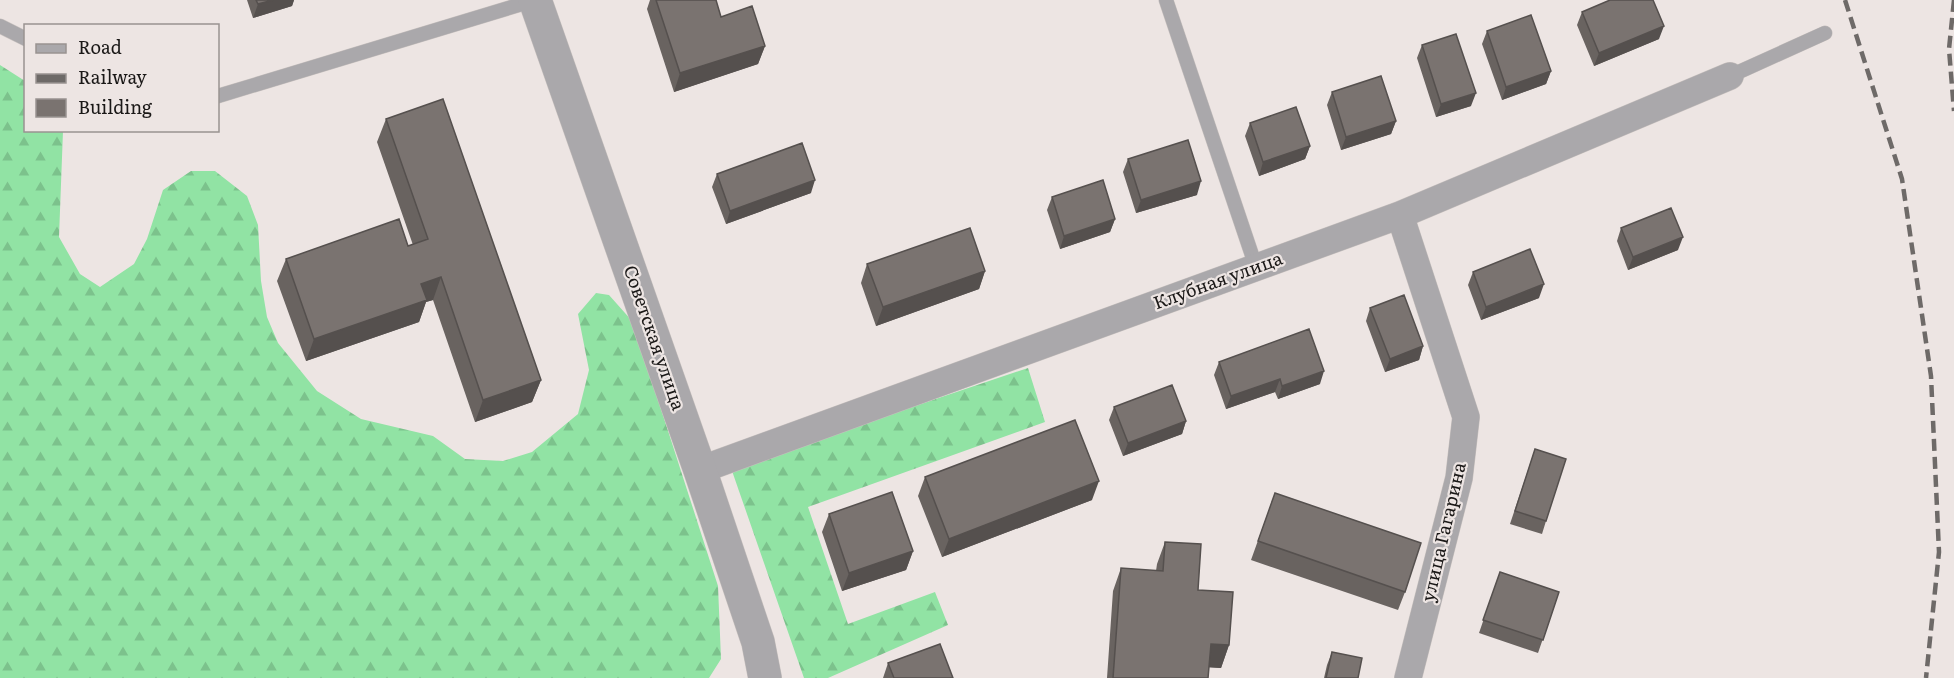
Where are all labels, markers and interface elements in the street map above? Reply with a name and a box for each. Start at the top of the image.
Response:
legend [24,24,219,132]
text: Road [78,33,122,60]
text: Railway [78,63,147,90]
text: Building [78,93,153,120]
street label: Клубная улица [1149,244,1286,315]
street label: Советская улица [618,261,693,414]
street label: улица Гагарина [1413,459,1472,604]

